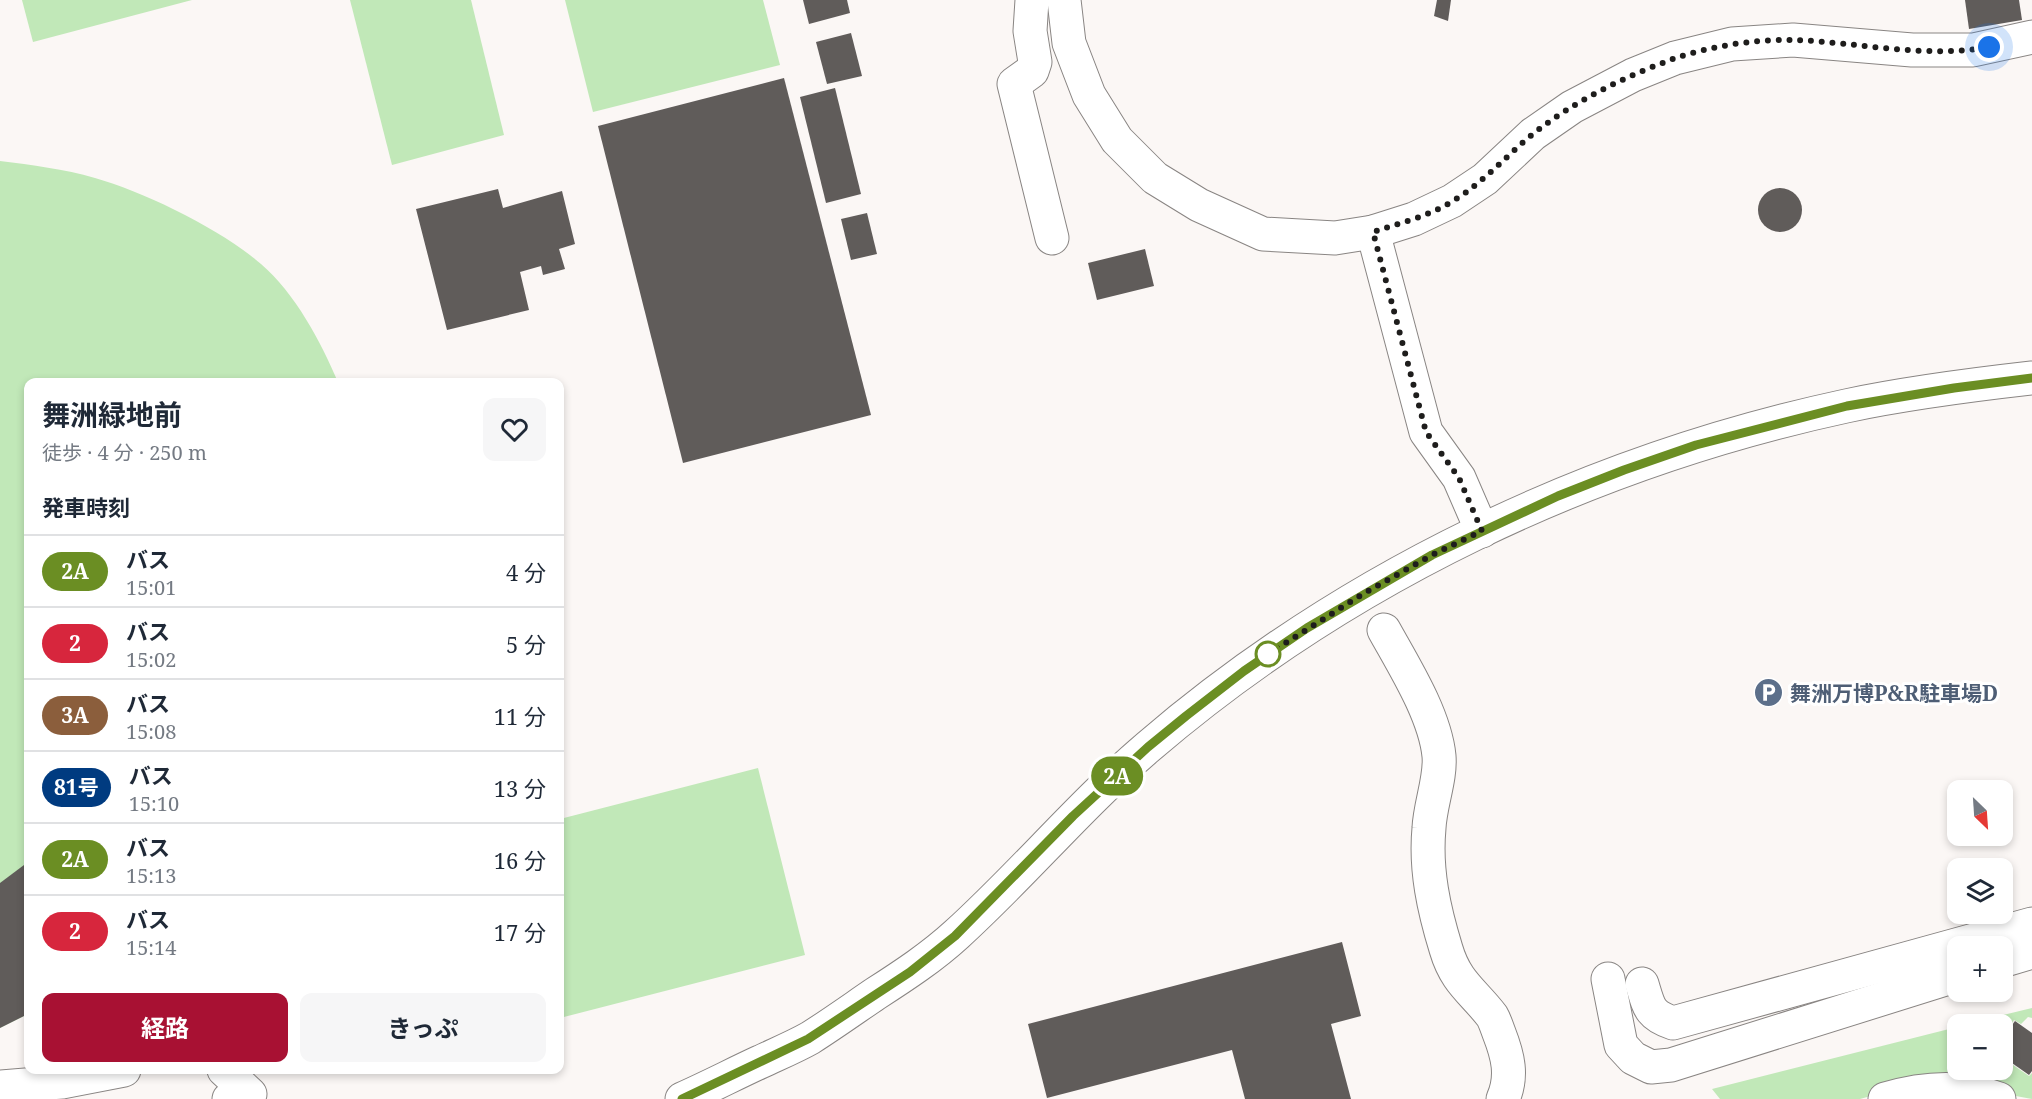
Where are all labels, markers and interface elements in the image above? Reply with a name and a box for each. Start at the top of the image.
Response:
your location [1974,32,2004,62]
text: 舞洲緑地前 [42,395,182,433]
button: heart [483,398,546,461]
text: 徒歩 · 4 分 · 250 m [42,439,207,466]
text: 発車時刻 [42,492,130,522]
text: バス [126,544,170,574]
text: 2A [61,557,89,585]
text: 4 分 [506,557,546,587]
text: 15:01 [126,574,176,601]
text: バス [126,616,170,646]
text: 2 [69,629,81,657]
text: 5 分 [506,629,546,659]
unlabelled marker [1255,641,1281,667]
text: 15:02 [126,646,176,673]
parking icon: 舞洲万博P&R駐車場D [1753,677,1785,709]
place label: 舞洲万博P&R駐車場D [1790,679,1998,707]
text: バス [126,688,170,718]
text: 3A [61,701,89,729]
text: 11 分 [494,701,546,731]
text: 15:08 [126,718,176,745]
line badge: 2A [1090,756,1144,796]
text: バス [129,760,173,790]
text: 2A [1103,762,1131,790]
text: 81号 [54,773,99,801]
text: 13 分 [494,773,546,803]
north arrow [1947,780,2013,846]
map controls [1947,780,2013,1080]
text: 15:10 [129,790,179,817]
text: バス [126,832,170,862]
text: 2A [61,845,89,873]
text: 16 分 [494,845,546,875]
button: layers [1947,858,2013,924]
text: 15:13 [126,862,176,889]
text: バス [126,904,170,934]
text: 2 [69,917,81,945]
text: 17 分 [494,917,546,947]
text: 15:14 [126,934,176,961]
button: + [1947,936,2013,1002]
button: 経路 [42,993,288,1062]
button: きっぷ [300,993,546,1062]
button: − [1947,1014,2013,1080]

